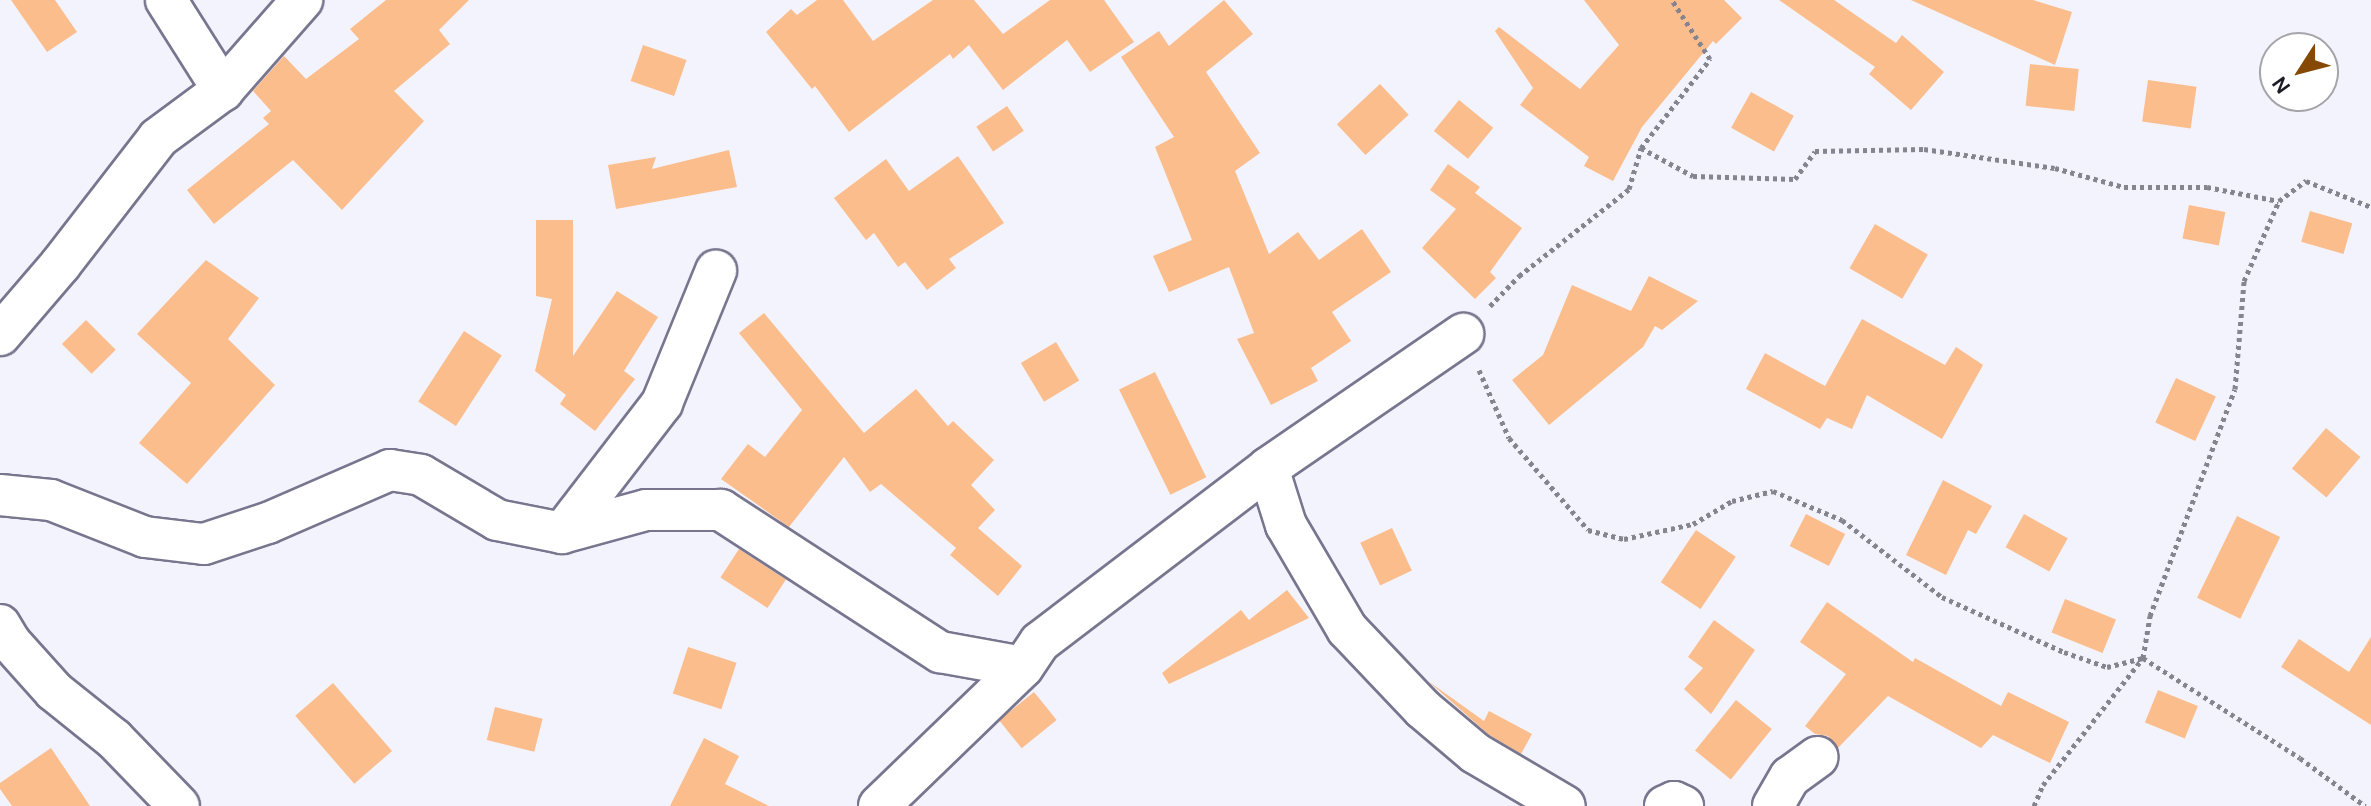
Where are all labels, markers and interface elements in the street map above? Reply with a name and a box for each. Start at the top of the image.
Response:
north arrow [2259,32,2339,112]
text: N [2266,71,2296,99]

